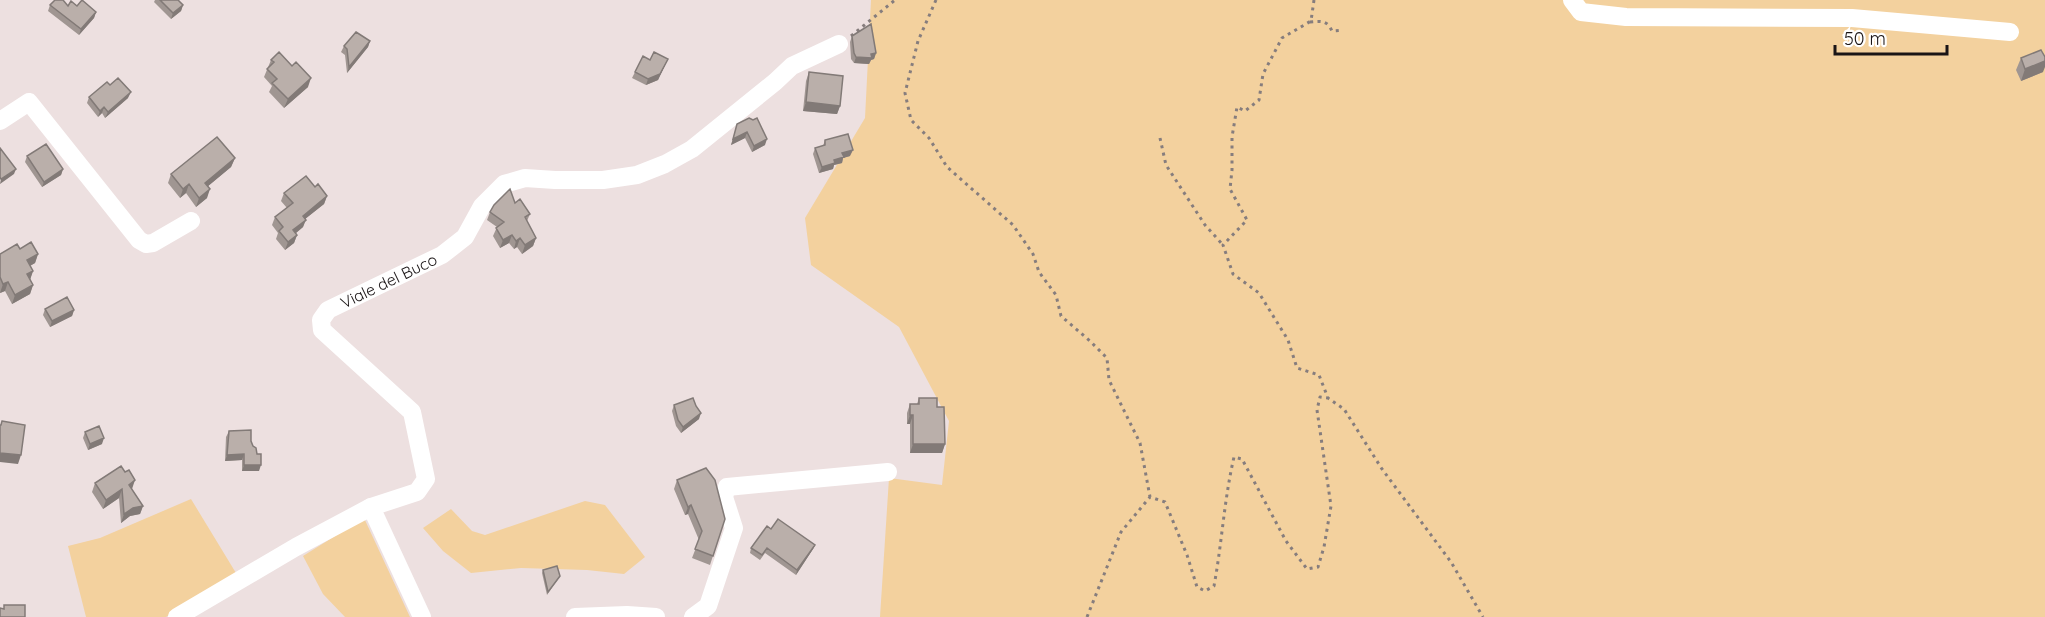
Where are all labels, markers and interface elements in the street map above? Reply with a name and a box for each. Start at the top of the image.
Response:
scale bar [1835,18,1948,56]
text: 50 m [1844,27,1886,50]
street label: Viale del Buco [337,249,440,313]

